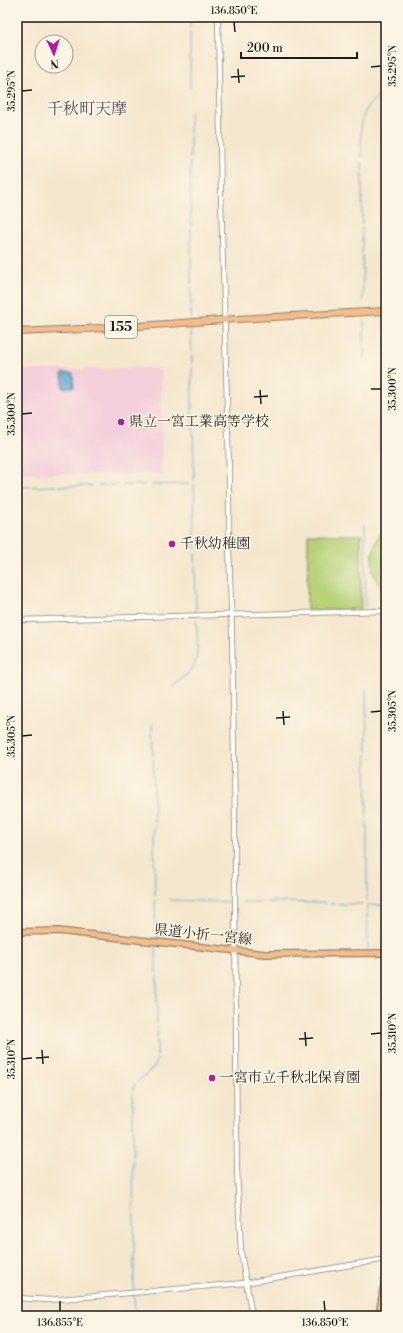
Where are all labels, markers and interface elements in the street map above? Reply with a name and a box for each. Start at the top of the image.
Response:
text: 136.850°E [211,5,258,17]
north arrow [34,34,74,74]
scale bar [241,34,357,60]
text: 200 m [247,41,283,56]
text: 35.295°N [387,45,399,87]
text: N [50,56,59,70]
text: 35.295°N [6,70,18,112]
district label: 千秋町天摩 [47,99,127,119]
road number: 155 [105,316,137,338]
text: 35.300°N [387,367,399,411]
text: 35.300°N [6,392,18,436]
place label: 県立一宮工業高等学校 [129,413,269,431]
marker: 県立一宮工業高等学校 [116,417,126,427]
place label: 千秋幼稚園 [180,535,250,553]
marker: 千秋幼稚園 [167,539,177,549]
text: 35.305°N [387,689,399,732]
text: 35.305°N [6,714,18,757]
street label: 県道小折一宮線 [153,921,253,949]
text: 35.310°N [387,1012,399,1053]
text: 35.310°N [6,1038,18,1079]
place label: 一宮市立千秋北保育園 [220,1069,360,1087]
marker: 一宮市立千秋北保育園 [207,1073,217,1083]
text: 136.855°E [37,1317,83,1329]
text: 136.850°E [302,1317,349,1329]

